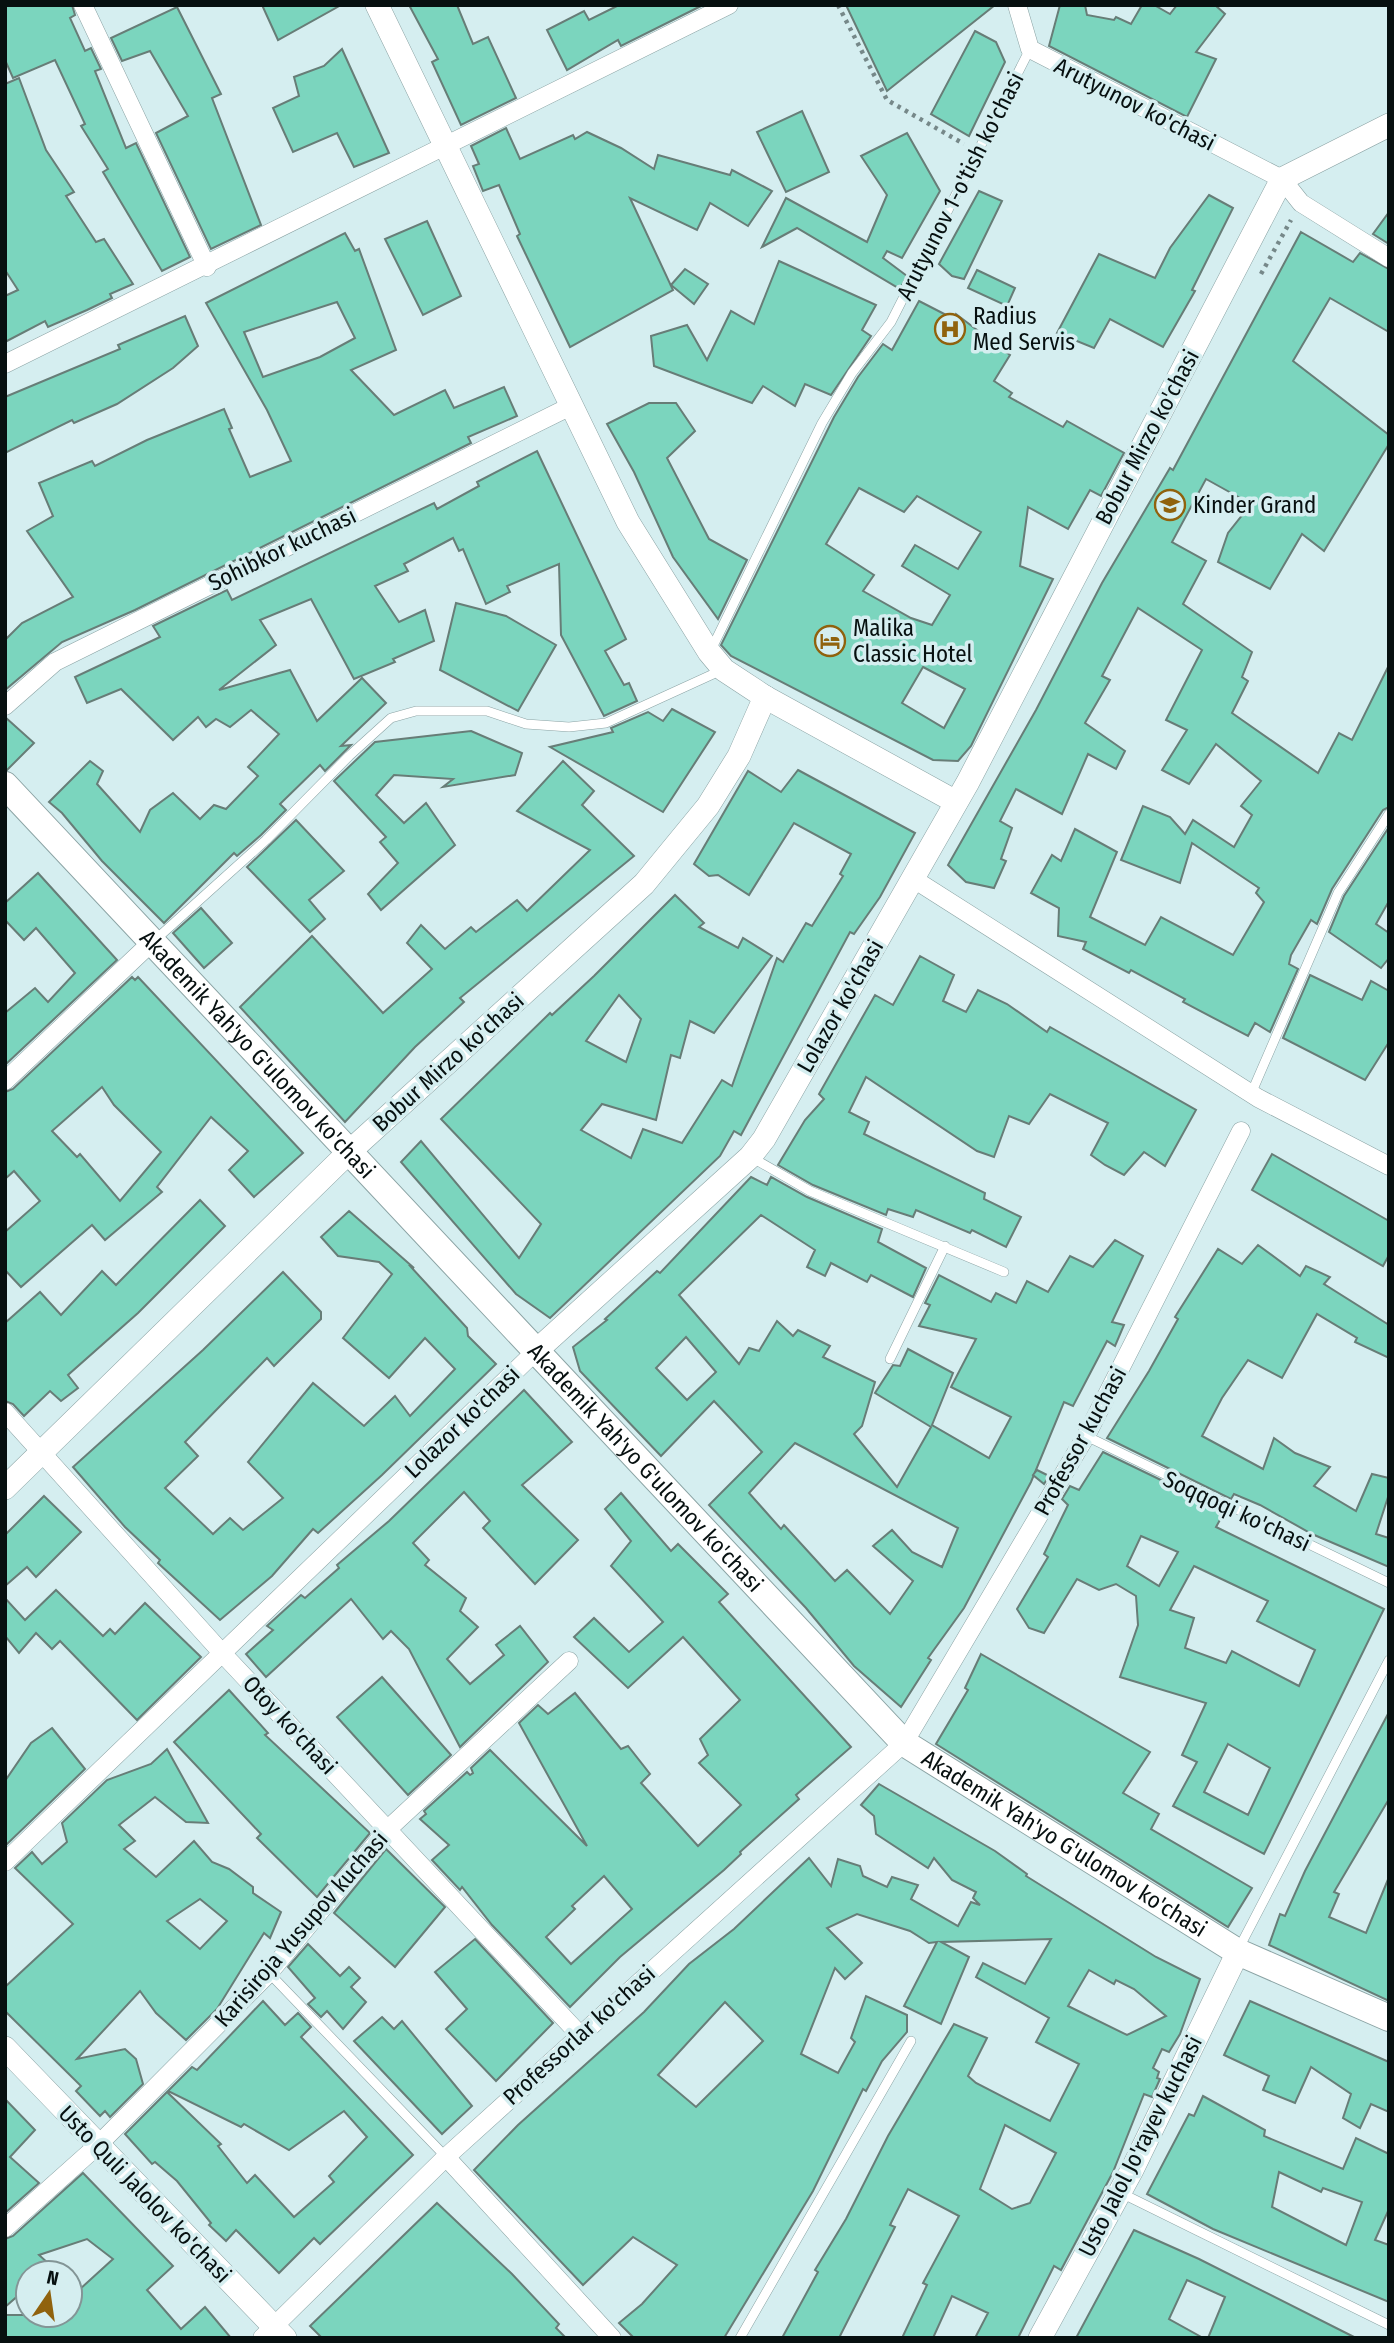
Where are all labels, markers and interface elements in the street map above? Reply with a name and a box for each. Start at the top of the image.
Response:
street label: Arutyunov ko'chasi [1050,51,1220,157]
street label: Arutyunov 1-o'tish ko'chasi [890,67,1030,305]
place label: Radius Med Servis [973,302,1075,356]
hospital icon: Radius Med Servis [933,312,967,346]
street label: Bobur Mirzo ko'chasi [1089,345,1205,529]
school or university icon: Kinder Grand [1153,488,1187,522]
place label: Kinder Grand [1193,491,1316,519]
street label: Sohibkor kuchasi [204,501,360,597]
place label: Malika Classic Hotel [853,614,973,668]
hotel icon: Malika Classic Hotel [813,624,847,658]
street label: Akademik Yah'yo G'ulomov ko'chasi [134,924,381,1184]
street label: Lolazor ko'chasi [791,935,889,1077]
street label: Bobur Mirzo ko'chasi [366,987,530,1137]
street label: Akademik Yah'yo G'ulomov ko'chasi [522,1337,769,1598]
street label: Lolazor ko'chasi [399,1360,525,1484]
street label: Professor kuchasi [1028,1362,1132,1520]
street label: Soqqoqi ko'chasi [1159,1465,1315,1557]
street label: Otoy ko'chasi [237,1670,343,1780]
street label: Akademik Yah'yo G'ulomov ko'chasi [917,1744,1212,1943]
street label: Karisiroja Yusupov kuchasi [208,1825,394,2033]
street label: Professorlar ko'chasi [497,1959,661,2111]
street label: Usto Jalol Jo'rayev kuchasi [1072,2031,1208,2261]
street label: Usto Quli Jalolov ko'chasi [53,2099,237,2289]
north arrow [14,2259,84,2329]
text: N [45,2265,61,2290]

